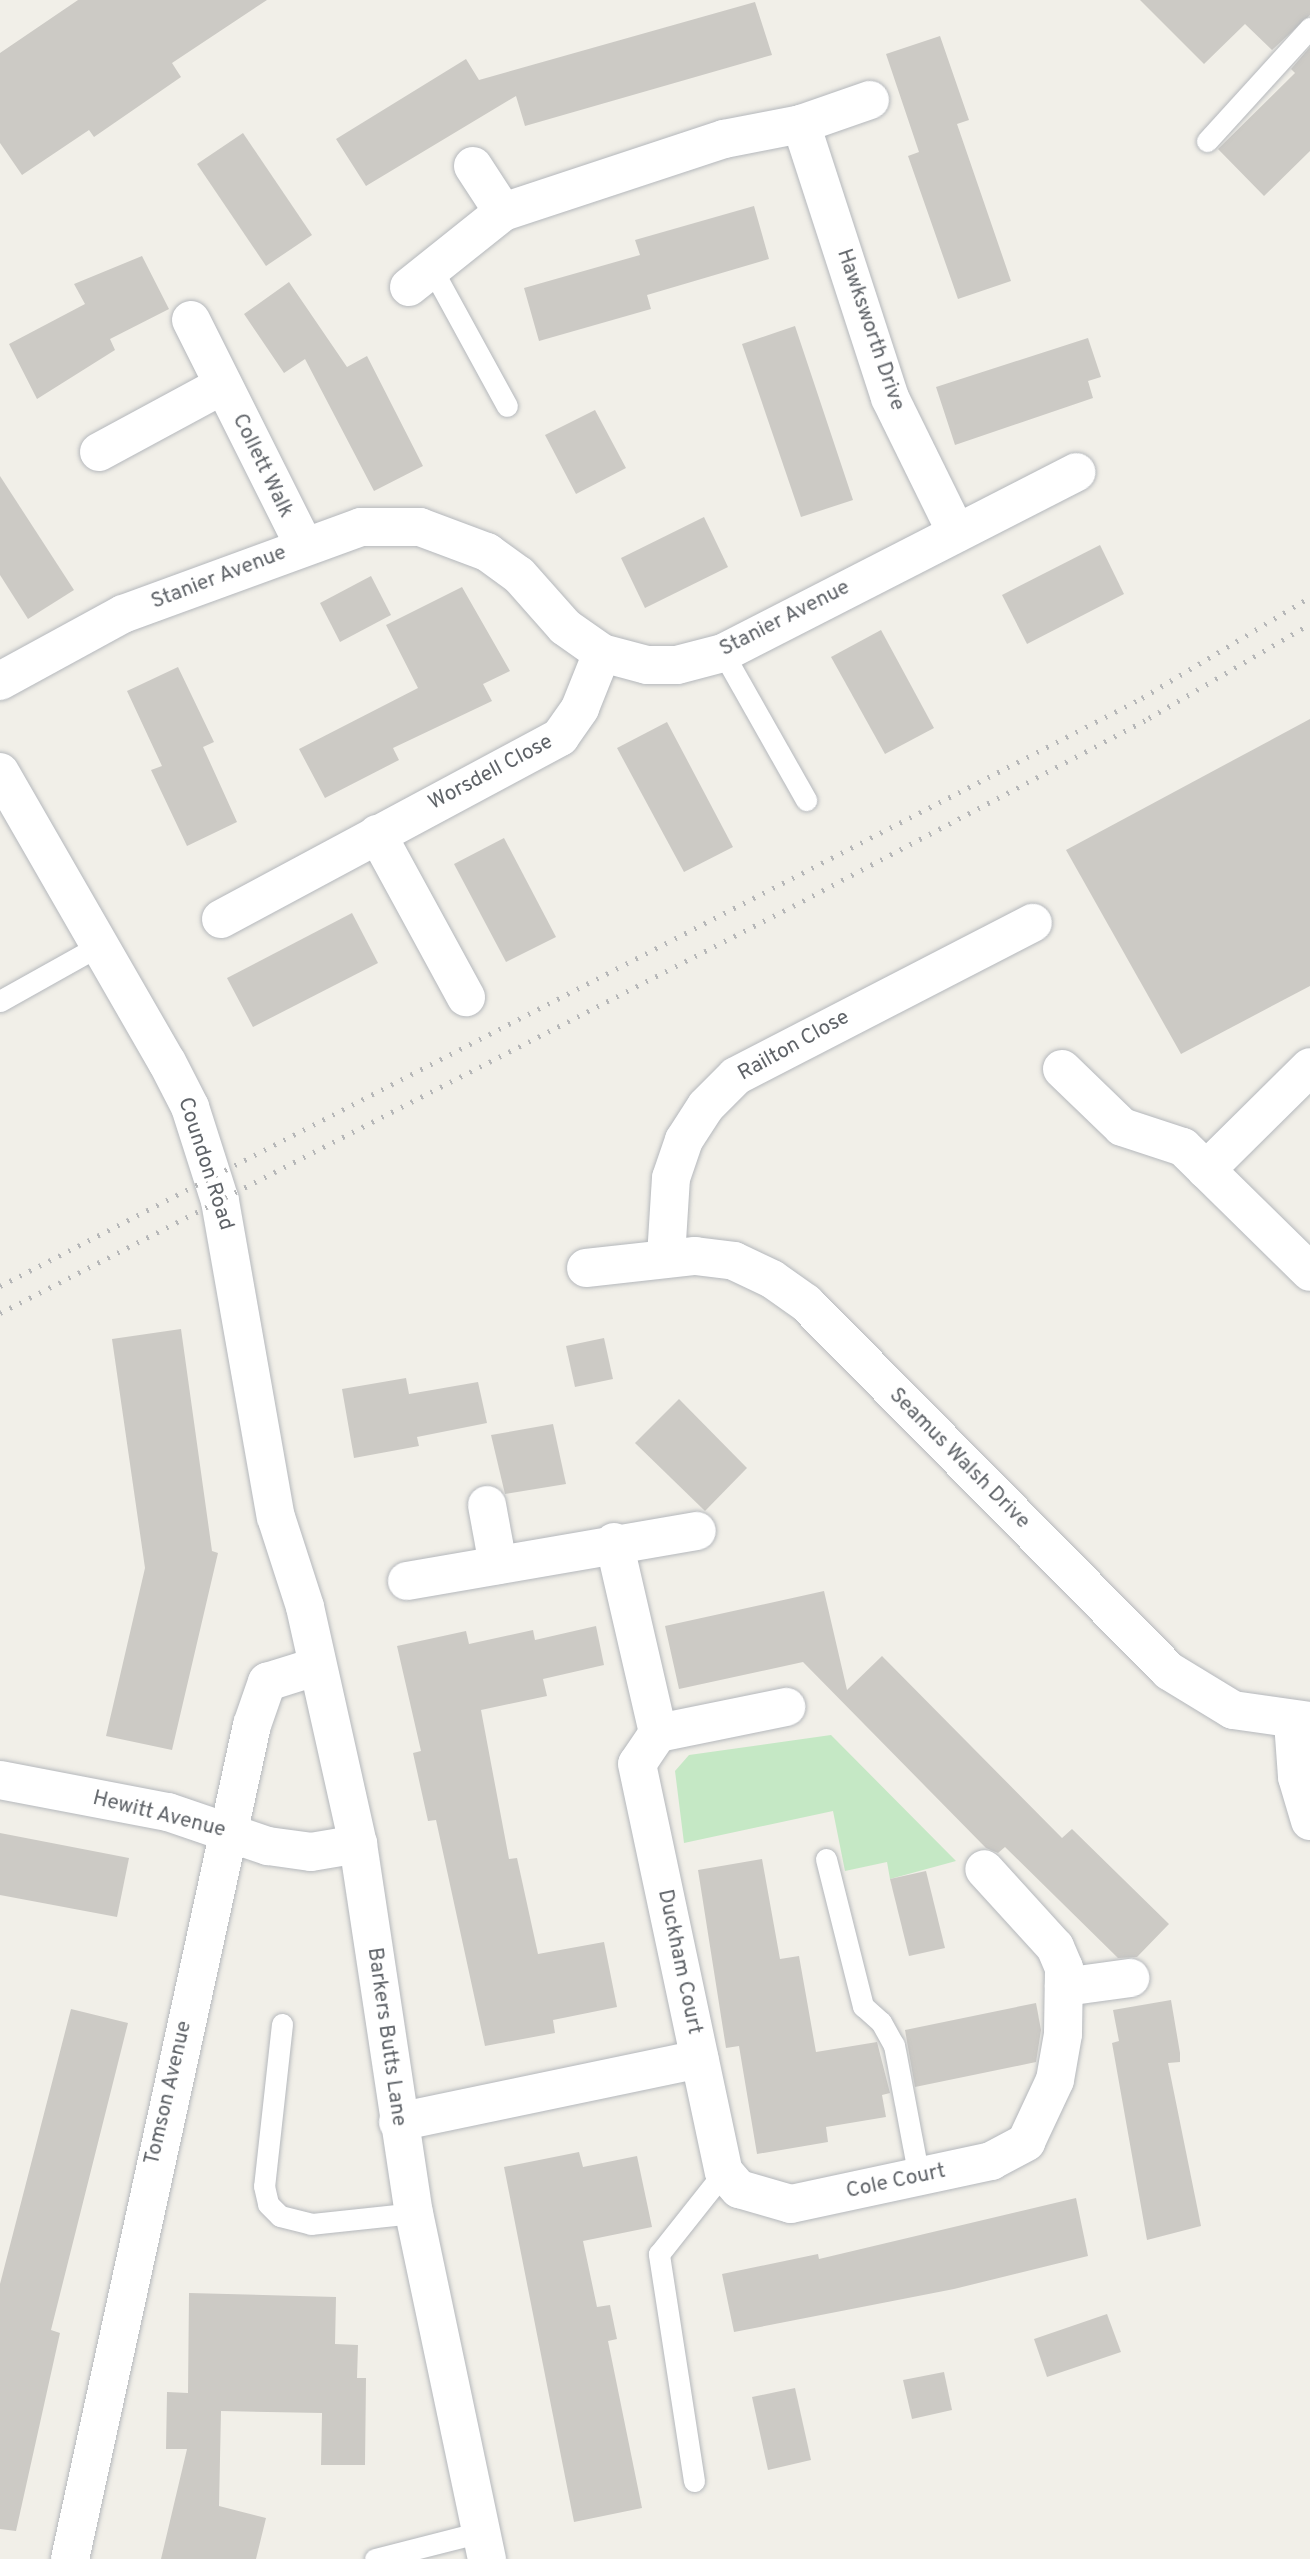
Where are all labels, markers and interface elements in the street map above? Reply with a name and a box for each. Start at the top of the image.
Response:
street label: Hawksworth Drive [831,246,909,414]
street label: Collett Walk [226,410,298,522]
street label: Stanier Avenue [148,541,290,615]
street label: Stanier Avenue [715,575,855,663]
street label: Worsdell Close [425,730,557,816]
street label: Railton Close [734,1005,854,1087]
street label: Coundon Road [172,1094,238,1234]
street label: Seamus Walsh Drive [883,1383,1035,1535]
street label: Hewitt Avenue [90,1786,228,1844]
street label: Duckham Court [651,1887,707,2037]
street label: Barkers Butts Lane [361,1946,411,2128]
street label: Tomson Avenue [140,2018,198,2168]
street label: Cole Court [844,2159,948,2205]

